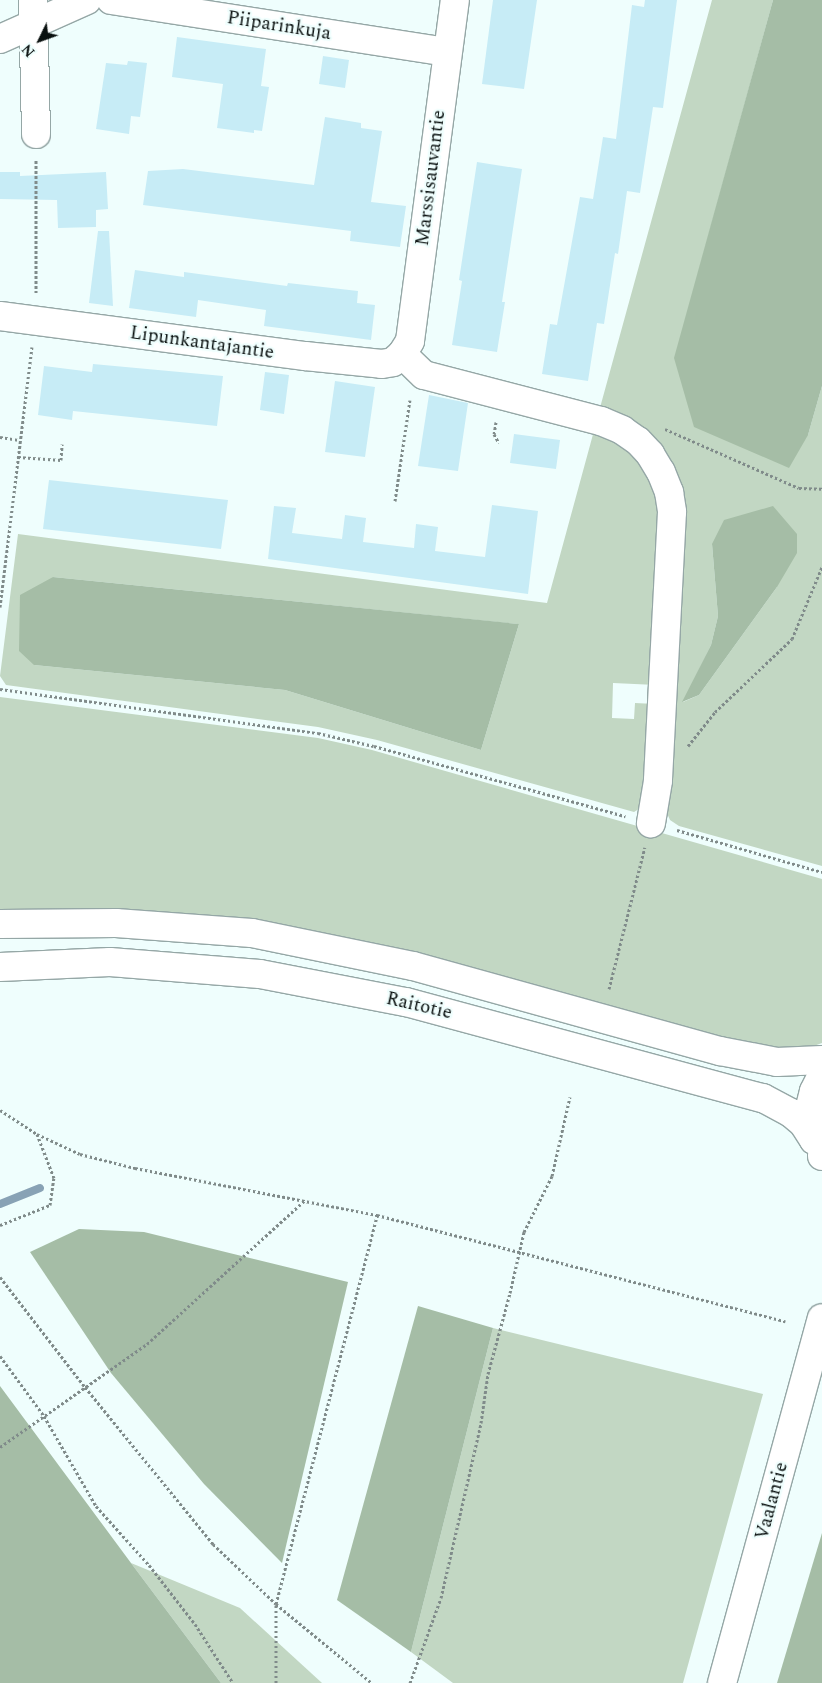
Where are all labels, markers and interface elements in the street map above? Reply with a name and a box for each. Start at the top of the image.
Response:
street label: Piiparinkuja [225,7,333,45]
north arrow [15,15,65,65]
text: N [17,39,40,62]
street label: Marssisauvantie [411,109,451,247]
street label: Lipunkantajantie [128,322,276,364]
street label: Raitotie [384,987,454,1025]
street label: Vaalantie [751,1460,793,1542]

